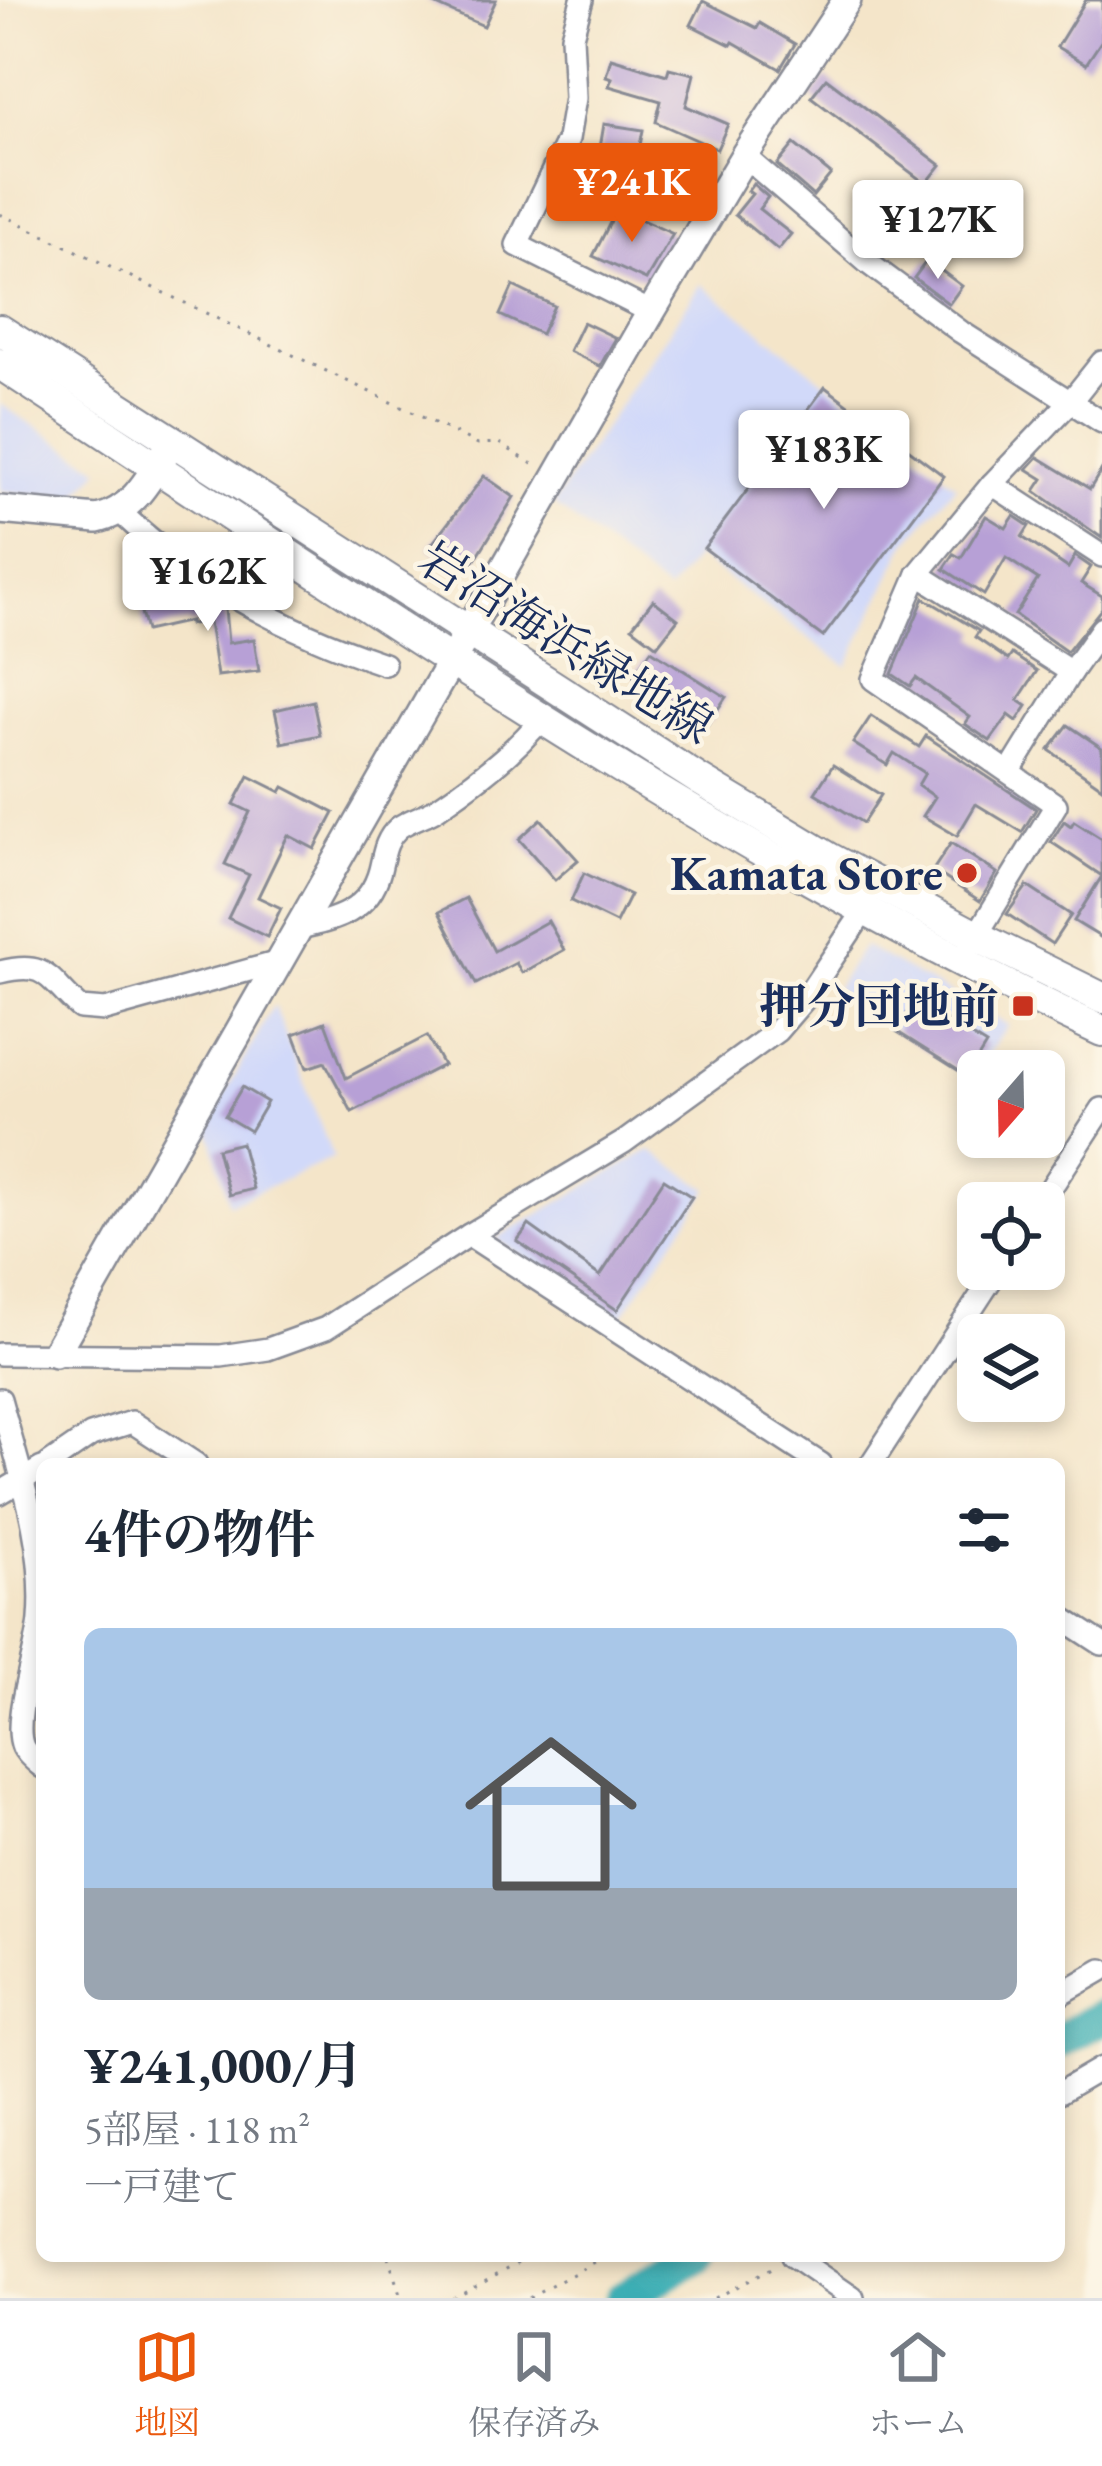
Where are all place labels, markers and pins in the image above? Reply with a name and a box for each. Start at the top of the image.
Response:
pin: ¥241K [548,143,716,245]
pin: ¥127K [854,180,1022,282]
pin: ¥183K [740,410,908,512]
pin: ¥162K [124,532,292,634]
place label: Kamata Store [670,842,943,904]
marker: Kamata Store [954,860,980,886]
place label: 押分団地前 [759,975,999,1037]
marker: 押分団地前 [1010,993,1036,1019]

